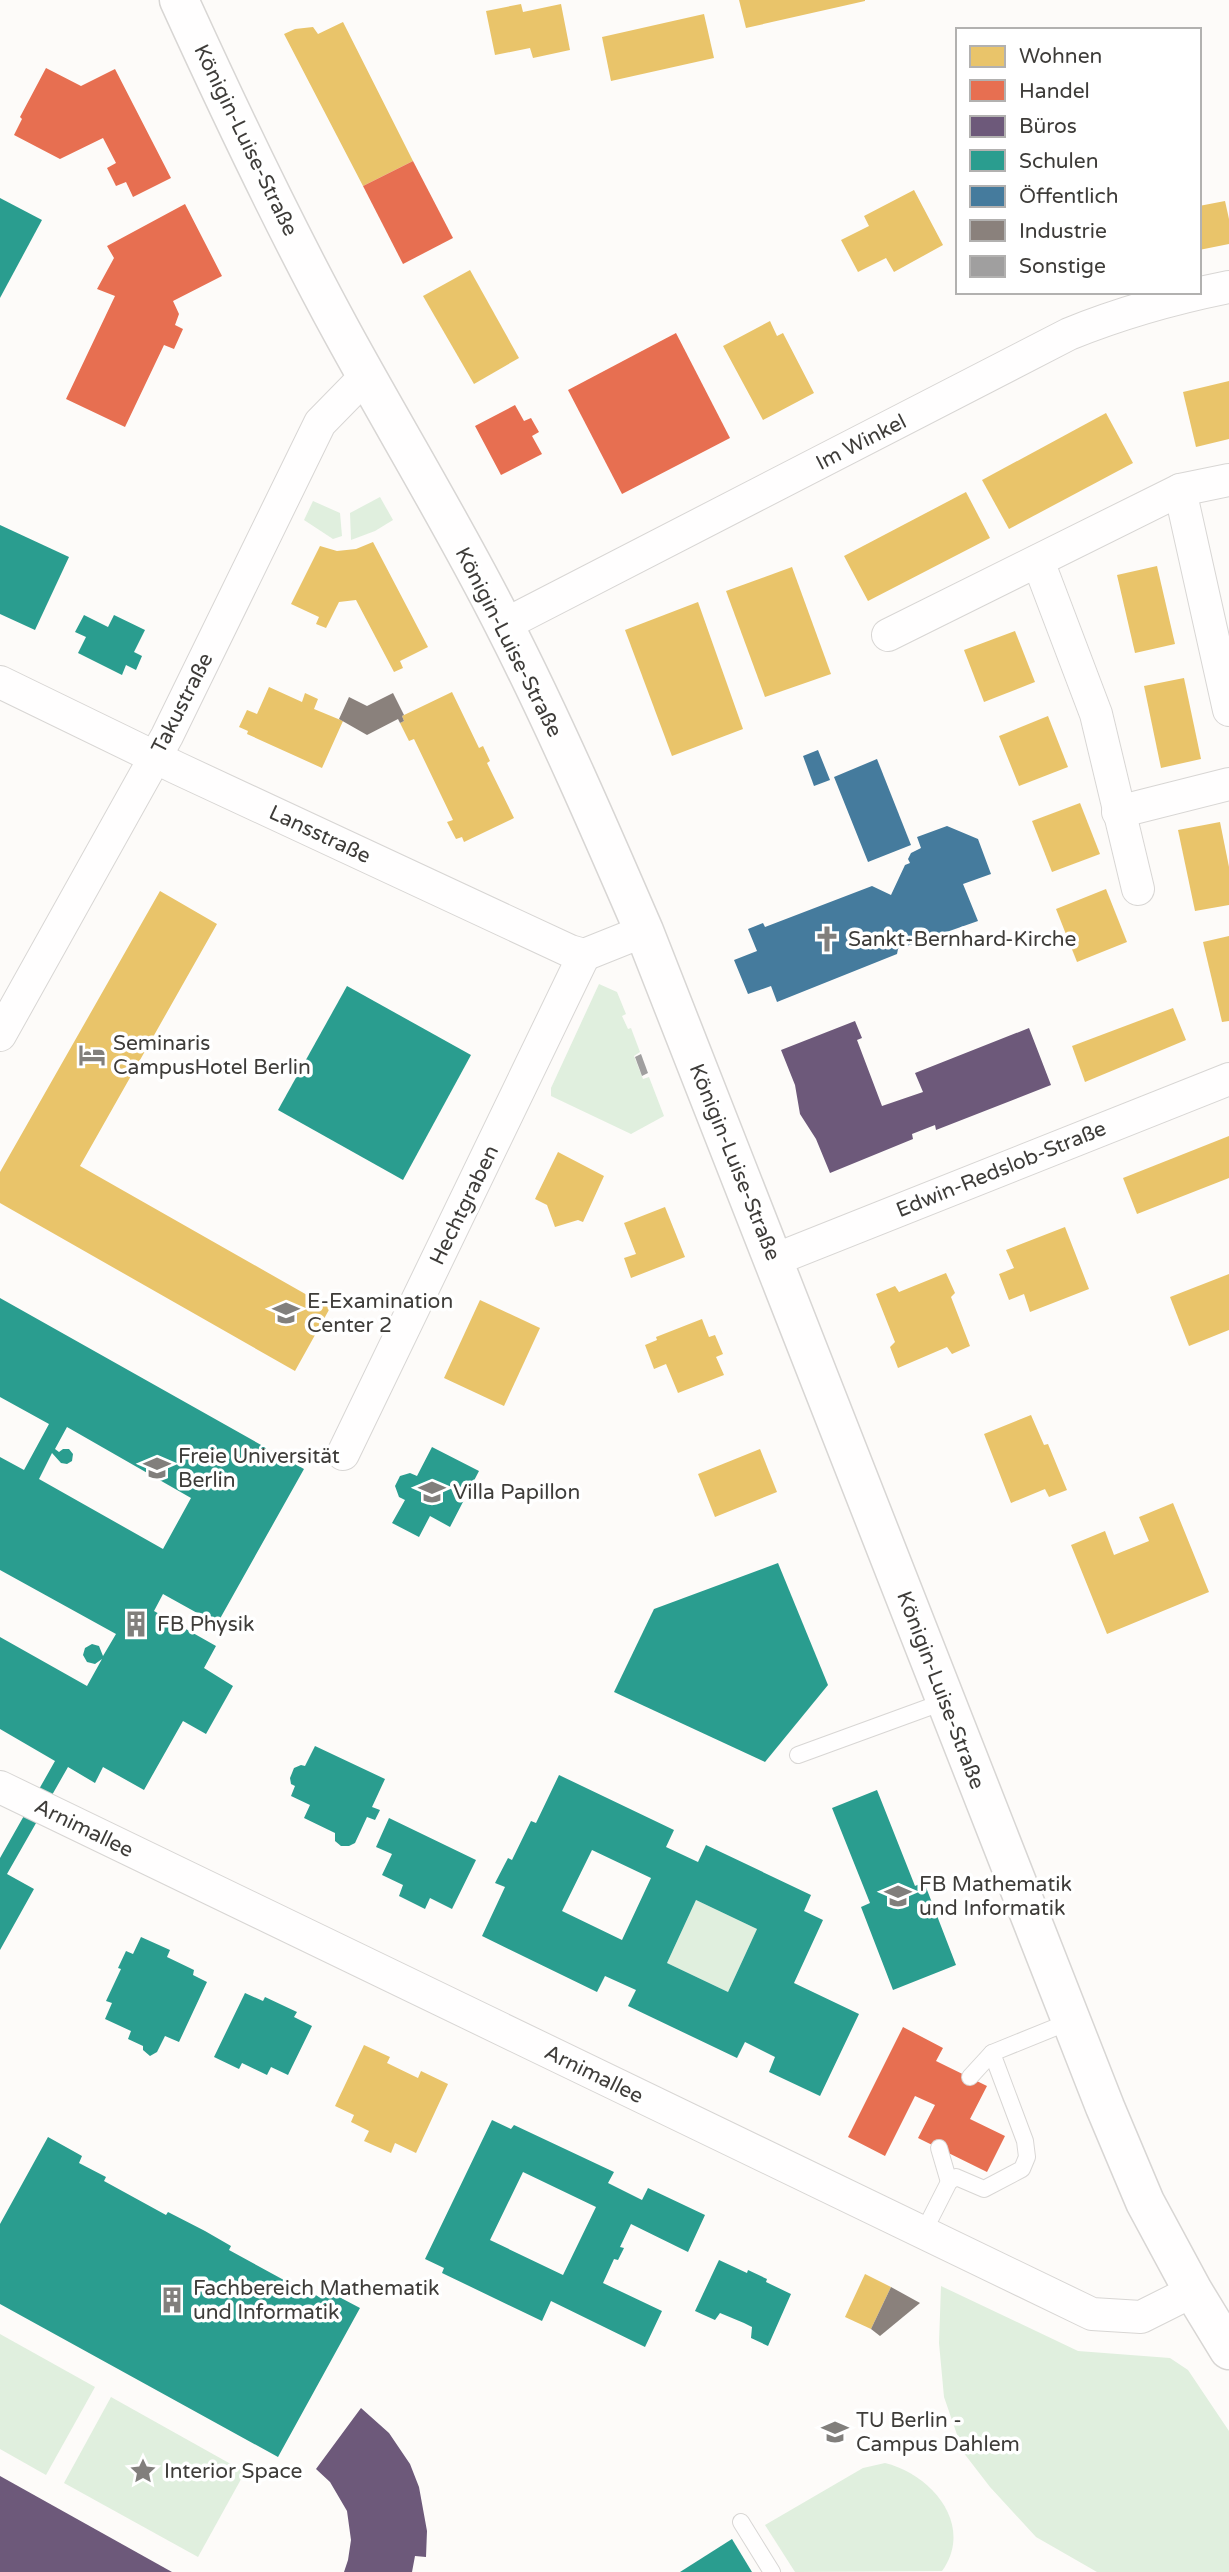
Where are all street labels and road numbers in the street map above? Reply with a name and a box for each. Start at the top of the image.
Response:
street label: Königin-Luise-Straße [188,40,303,240]
street label: Im Winkel [812,409,911,476]
street label: Königin-Luise-Straße [450,543,567,742]
street label: Takustraße [146,649,219,758]
street label: Lansstraße [265,800,375,869]
street label: Königin-Luise-Straße [684,1060,785,1264]
street label: Edwin-Redslob-Straße [893,1116,1110,1223]
street label: Hechtgraben [425,1141,504,1269]
street label: Königin-Luise-Straße [891,1588,990,1793]
street label: Arnimallee [30,1794,137,1863]
street label: Arnimallee [540,2040,647,2109]

